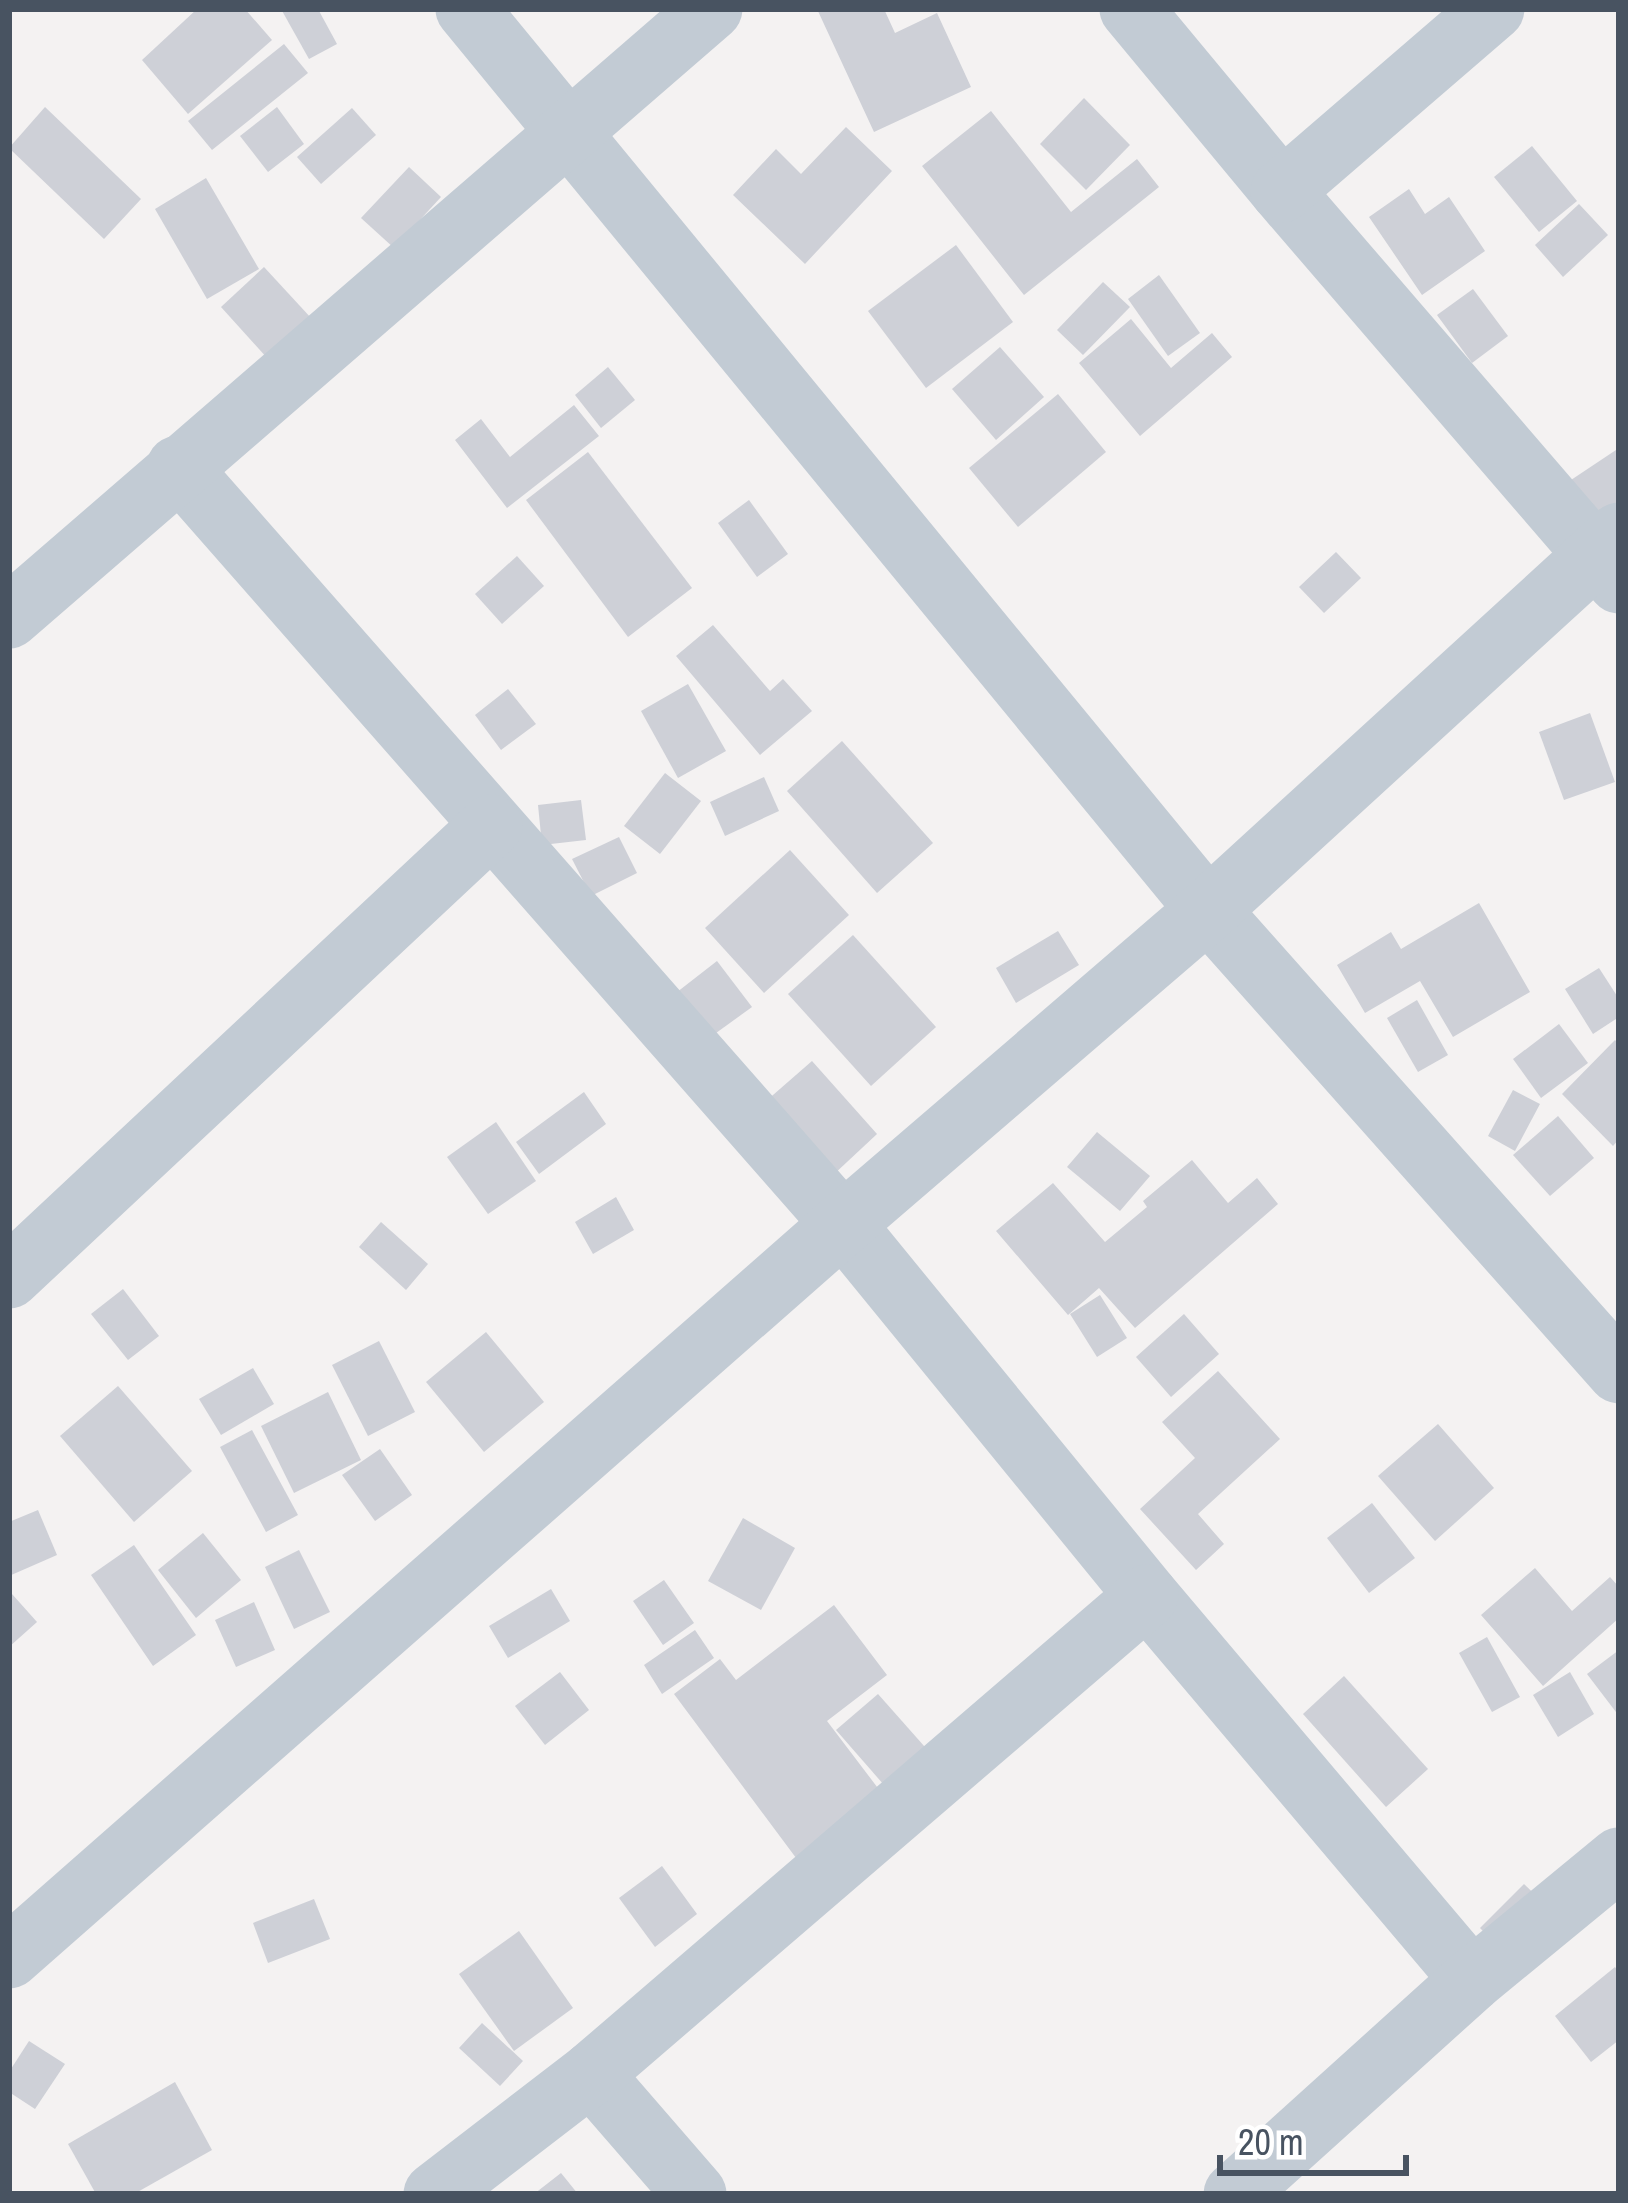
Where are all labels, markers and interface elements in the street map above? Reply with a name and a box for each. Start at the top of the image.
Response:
scale bar [1220,2101,1406,2175]
text: 20 m [1238,2118,1304,2166]

